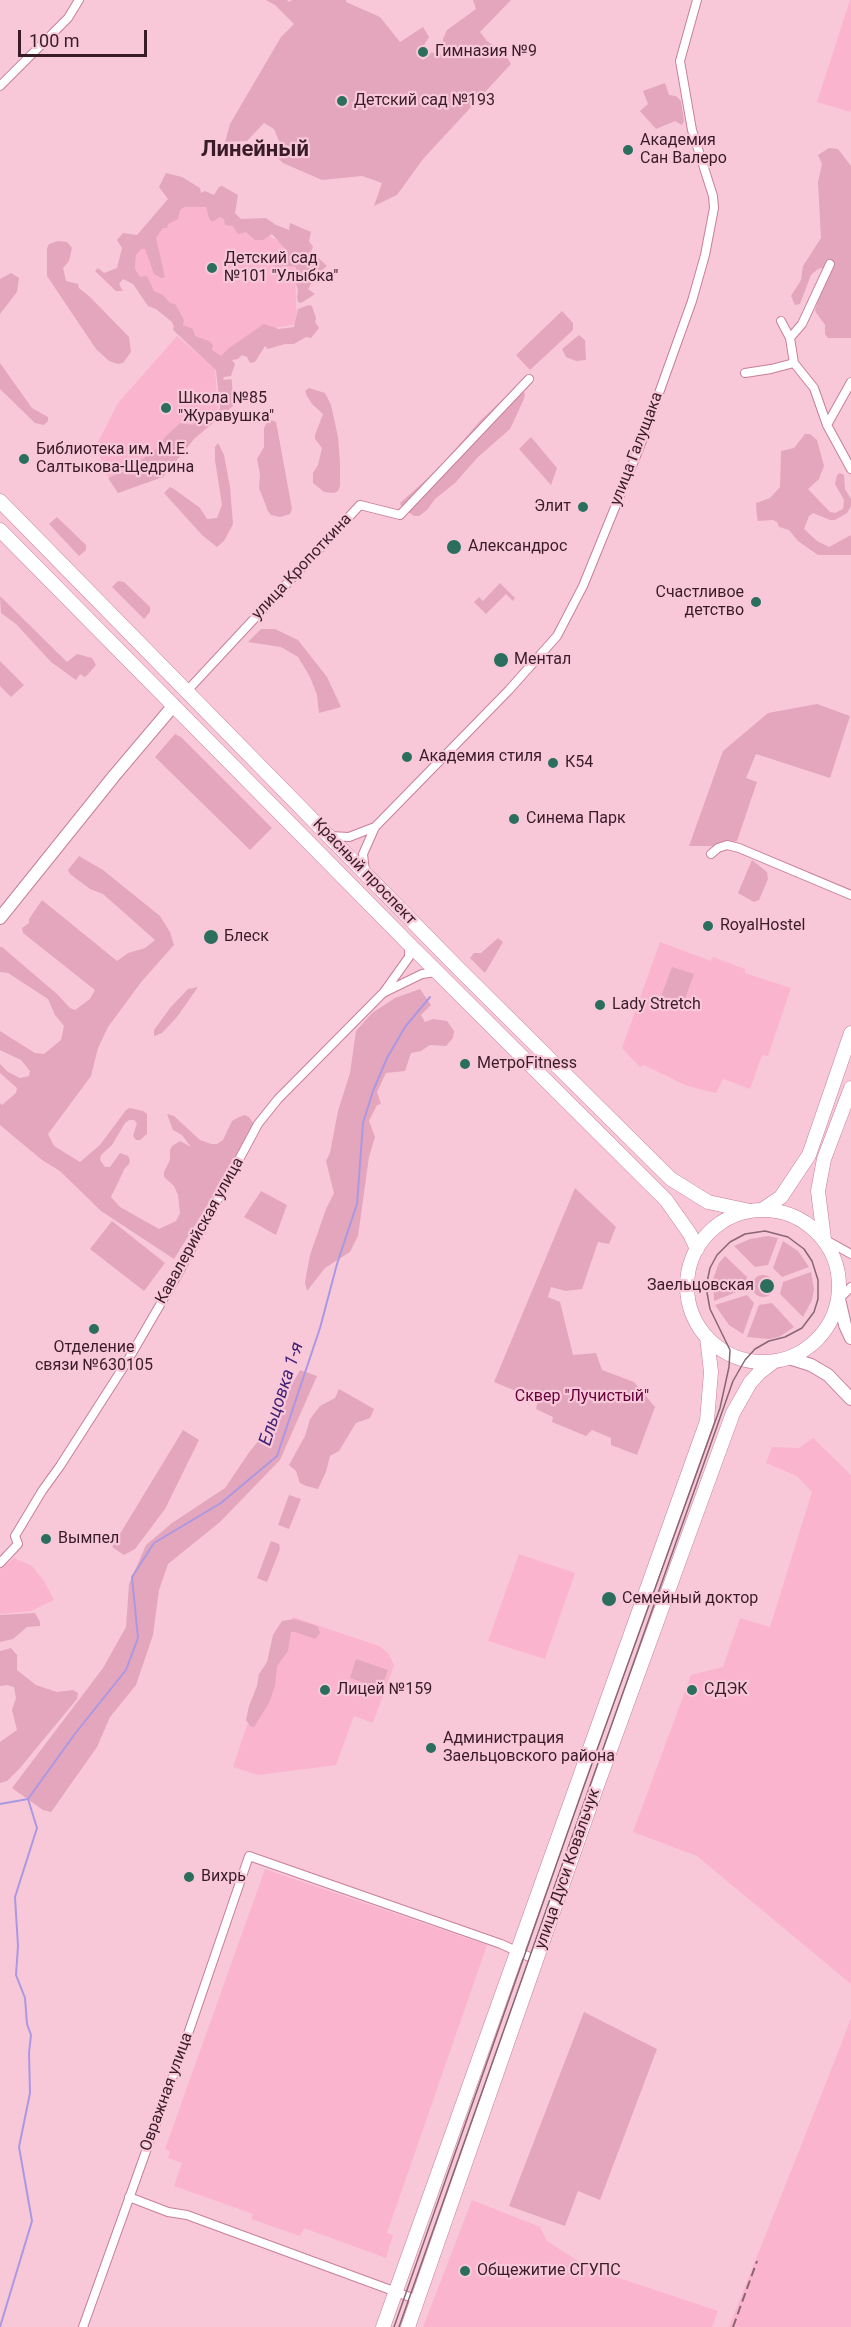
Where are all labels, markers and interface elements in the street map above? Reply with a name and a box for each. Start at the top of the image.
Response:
scale bar [21,18,150,56]
text: 100 m [29,30,80,51]
place label: Гимназия №9 [435,42,537,62]
marker: Гимназия №9 [416,45,430,59]
place label: Детский сад №193 [354,91,495,111]
marker: Детский сад №193 [335,94,349,108]
place label: Академия Сан Валеро [640,131,727,169]
district label: Линейный [201,137,309,163]
marker: Академия Сан Валеро [621,143,635,157]
place label: Детский сад №101 "Улыбка" [224,249,338,287]
marker: Детский сад №101 "Улыбка" [205,261,219,275]
place label: Школа №85 "Журавушка" [178,389,274,427]
street label: улица Галущака [607,390,667,508]
marker: Школа №85 "Журавушка" [159,401,173,415]
place label: Библиотека им. М.Е. Салтыкова-Щедрина [36,440,194,478]
marker: Библиотека им. М.Е. Салтыкова-Щедрина [17,452,31,466]
place label: Элит [534,497,571,517]
marker: Элит [576,500,590,514]
street label: улица Кропоткина [248,510,356,624]
place label: Александрос [468,537,567,557]
marker: Александрос [445,538,463,556]
place label: Счастливое детство [656,583,744,621]
marker: Счастливое детство [749,595,763,609]
place label: Ментал [514,650,571,670]
marker: Ментал [492,651,510,669]
place label: Академия стиля [419,747,542,767]
marker: Академия стиля [400,750,414,764]
place label: К54 [565,753,593,773]
marker: К54 [546,756,560,770]
place label: Синема Парк [526,809,626,829]
marker: Синема Парк [507,812,521,826]
street label: Красный проспект [308,815,420,929]
place label: RoyalHostel [720,916,805,936]
marker: RoyalHostel [701,919,715,933]
place label: Блеск [224,927,269,947]
marker: Блеск [202,928,220,946]
place label: Lady Stretch [612,995,701,1015]
marker: Lady Stretch [593,998,607,1012]
place label: МетроFitness [477,1054,577,1074]
marker: МетроFitness [458,1057,472,1071]
street label: Кавалерийская улица [152,1154,248,1308]
place label: Заельцовская [647,1276,754,1296]
marker: Заельцовская [758,1277,776,1295]
marker: Отделение связи №630105 [87,1322,101,1336]
place label: Отделение связи №630105 [35,1338,153,1376]
water label: Ельцовка 1-я [255,1340,309,1448]
park label: Сквер "Лучистый" [515,1387,649,1407]
place label: Вымпел [58,1529,119,1549]
marker: Вымпел [39,1532,53,1546]
place label: Семейный доктор [622,1589,758,1609]
marker: Семейный доктор [600,1590,618,1608]
place label: Лицей №159 [337,1680,432,1700]
place label: СДЭК [704,1680,748,1700]
marker: Лицей №159 [318,1683,332,1697]
marker: СДЭК [685,1683,699,1697]
place label: Администрация Заельцовского района [443,1729,615,1767]
marker: Администрация Заельцовского района [424,1741,438,1755]
street label: улица Дуси Ковальчук [531,1786,605,1952]
place label: Вихрь [201,1867,246,1887]
marker: Вихрь [182,1870,196,1884]
street label: Овражная улица [137,2030,197,2154]
place label: Общежитие СГУПС [477,2261,621,2281]
marker: Общежитие СГУПС [458,2264,472,2278]

